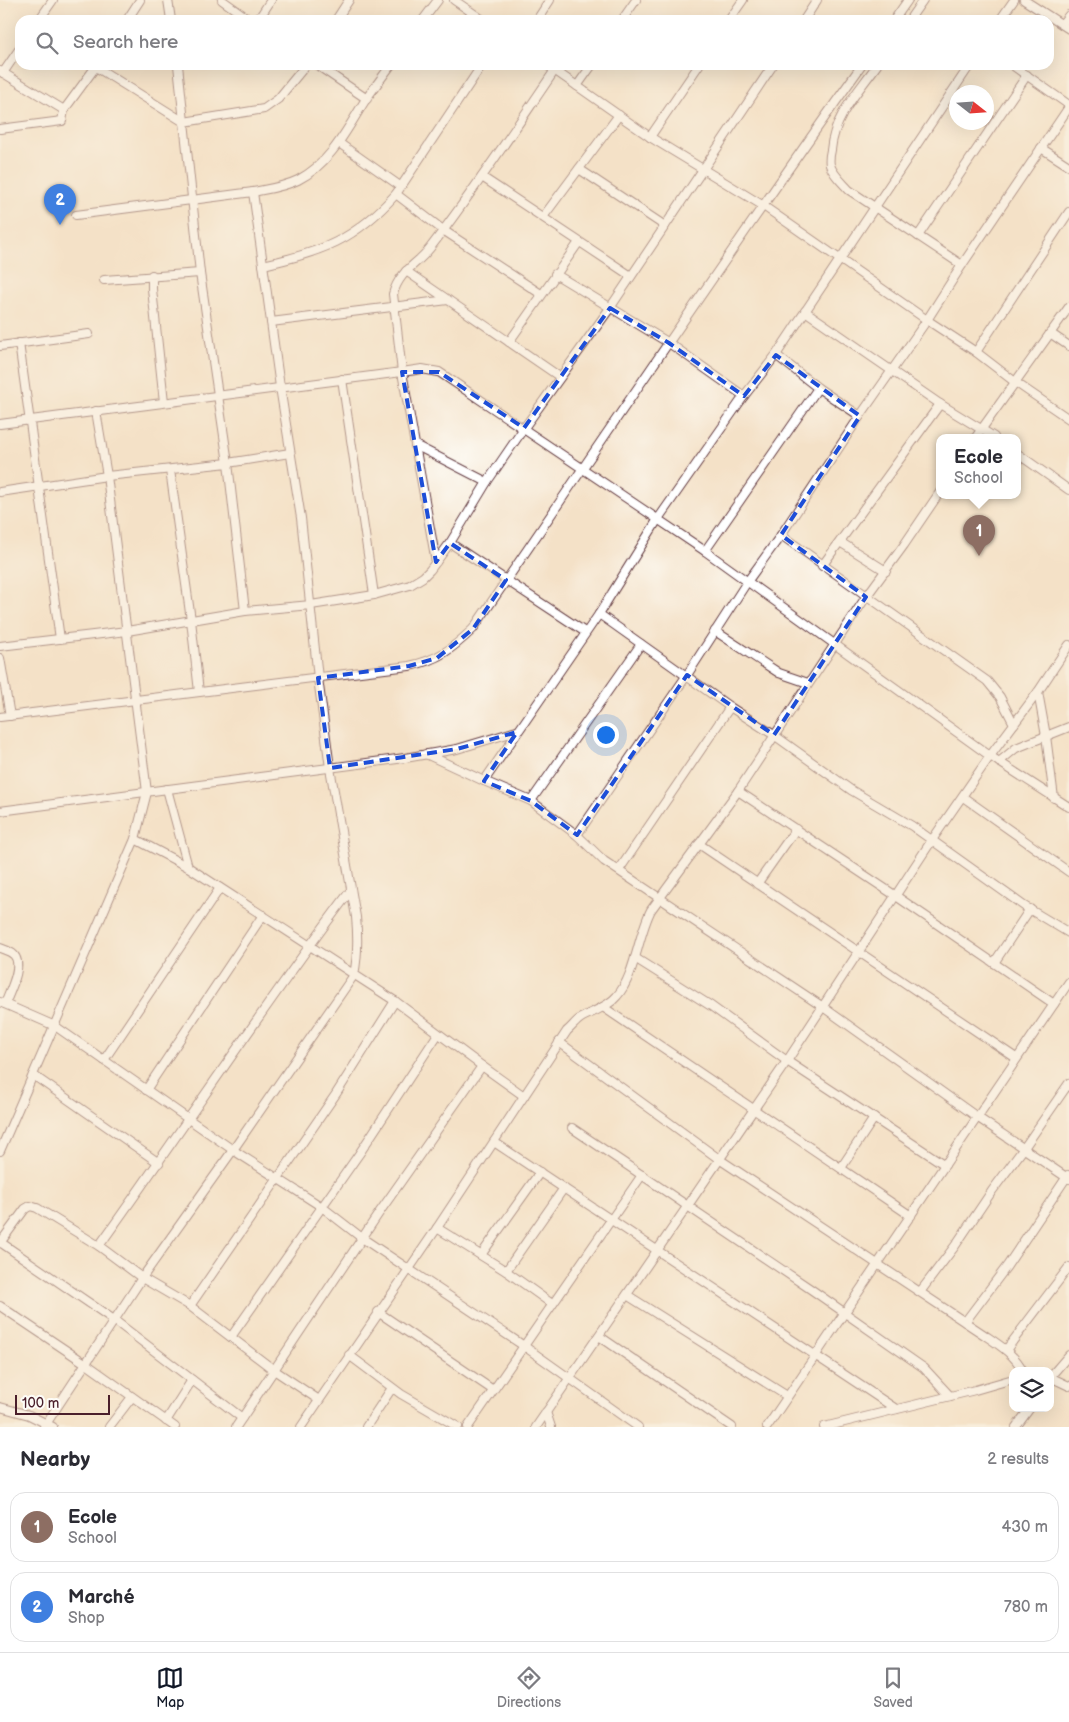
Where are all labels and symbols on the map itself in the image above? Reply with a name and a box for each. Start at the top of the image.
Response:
north arrow [949,85,994,130]
pin: 2 [44,184,76,225]
pin: 1 [963,515,995,556]
your location [593,722,619,748]
scale bar [15,1392,110,1415]

